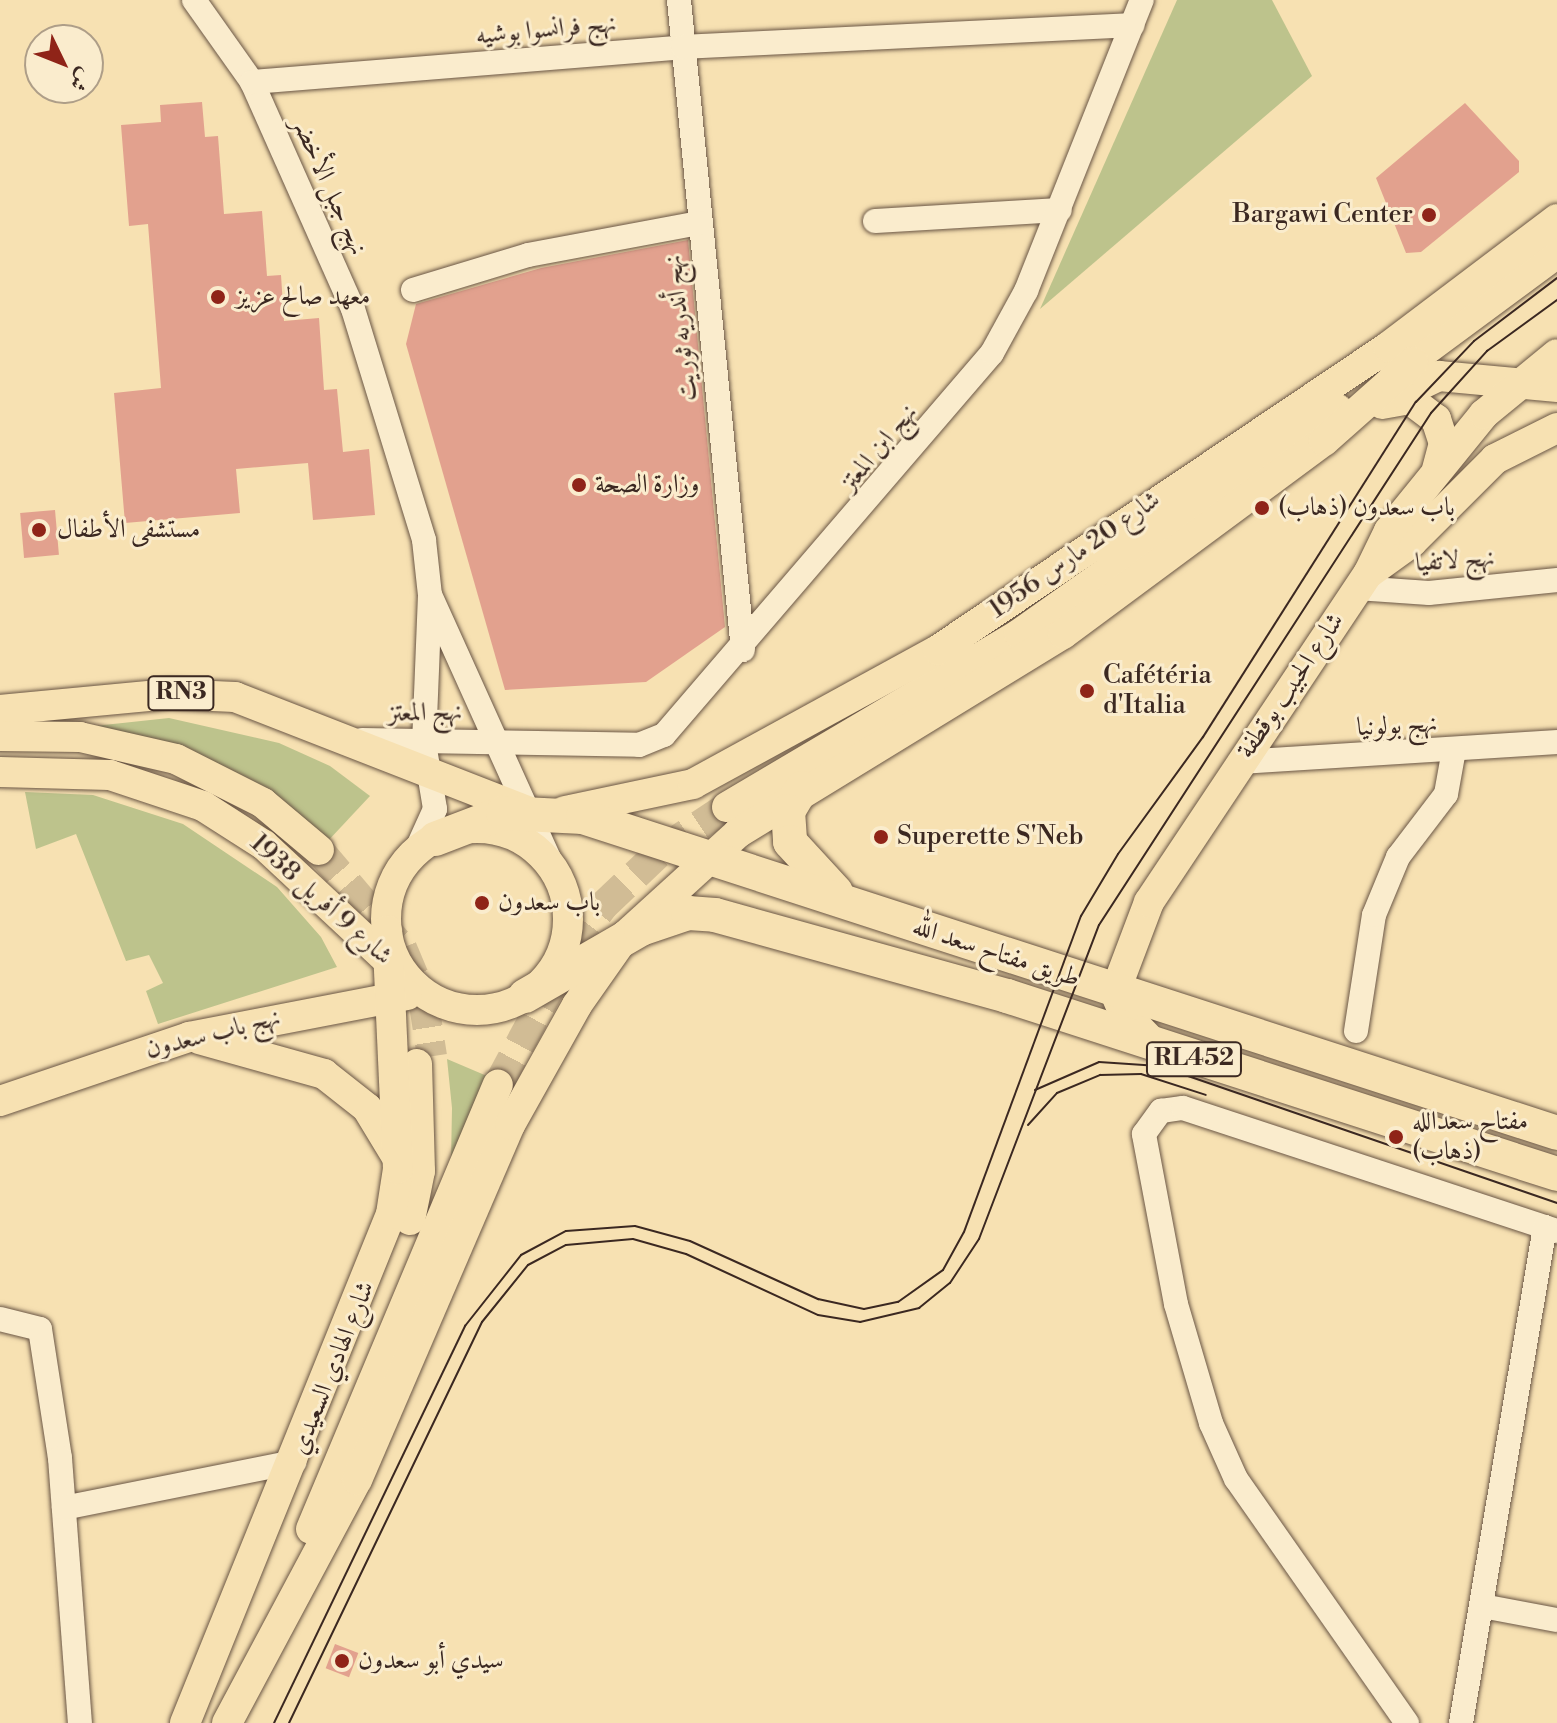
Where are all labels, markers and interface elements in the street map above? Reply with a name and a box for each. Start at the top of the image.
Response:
street label: نهج فرانسوا بوشيه [474,8,618,52]
north arrow [24,24,104,104]
text: ش [63,62,98,97]
street label: نهج جبل الأخضر [285,112,373,260]
place label: Bargawi Center [1232,199,1413,231]
marker: Bargawi Center [1420,206,1438,224]
street label: نهج أندريه ثوريت [658,253,704,403]
place label: معهد صالح عزيز [236,281,370,313]
marker: معهد صالح عزيز [207,286,229,308]
street label: نهج ابن المعتز [833,398,925,498]
place label: وزارة الصحة [595,469,699,501]
marker: وزارة الصحة [570,476,588,494]
street label: شارع 20 مارس 1956 [983,484,1167,626]
place label: باب سعدون (ذهاب) [1278,492,1455,524]
marker: باب سعدون (ذهاب) [1253,499,1271,517]
place label: مستشفى الأطفال [57,514,200,546]
marker: مستشفى الأطفال [28,519,50,541]
street label: نهج لاتفيا [1414,543,1496,579]
street label: شارع الحبيب بوقطفة [1231,607,1351,765]
place label: Cafétéria d'Italia [1103,660,1212,722]
road number: RN3 [147,673,215,713]
marker: Cafétéria d'Italia [1078,682,1096,700]
street label: نهج المعتز [388,697,462,729]
street label: نهج بولونيا [1356,708,1438,744]
place label: Superette S'Neb [897,821,1083,853]
street label: شارع 9 أفريل 1938 [243,828,399,972]
marker: Superette S'Neb [872,828,890,846]
place label: باب سعدون [498,887,600,919]
marker: باب سعدون [473,894,491,912]
street label: طريق مفتاح سعد الله [908,911,1084,995]
street label: نهج باب سعدون [142,1002,284,1066]
road number: RL452 [1144,1039,1244,1079]
place label: مفتاح سعدالله (ذهاب) [1412,1106,1528,1168]
marker: مفتاح سعدالله (ذهاب) [1387,1128,1405,1146]
street label: شارع الهادي السعيدي [284,1277,382,1459]
place label: سيدي أبو سعدون [358,1645,504,1677]
marker: سيدي أبو سعدون [333,1652,351,1670]

